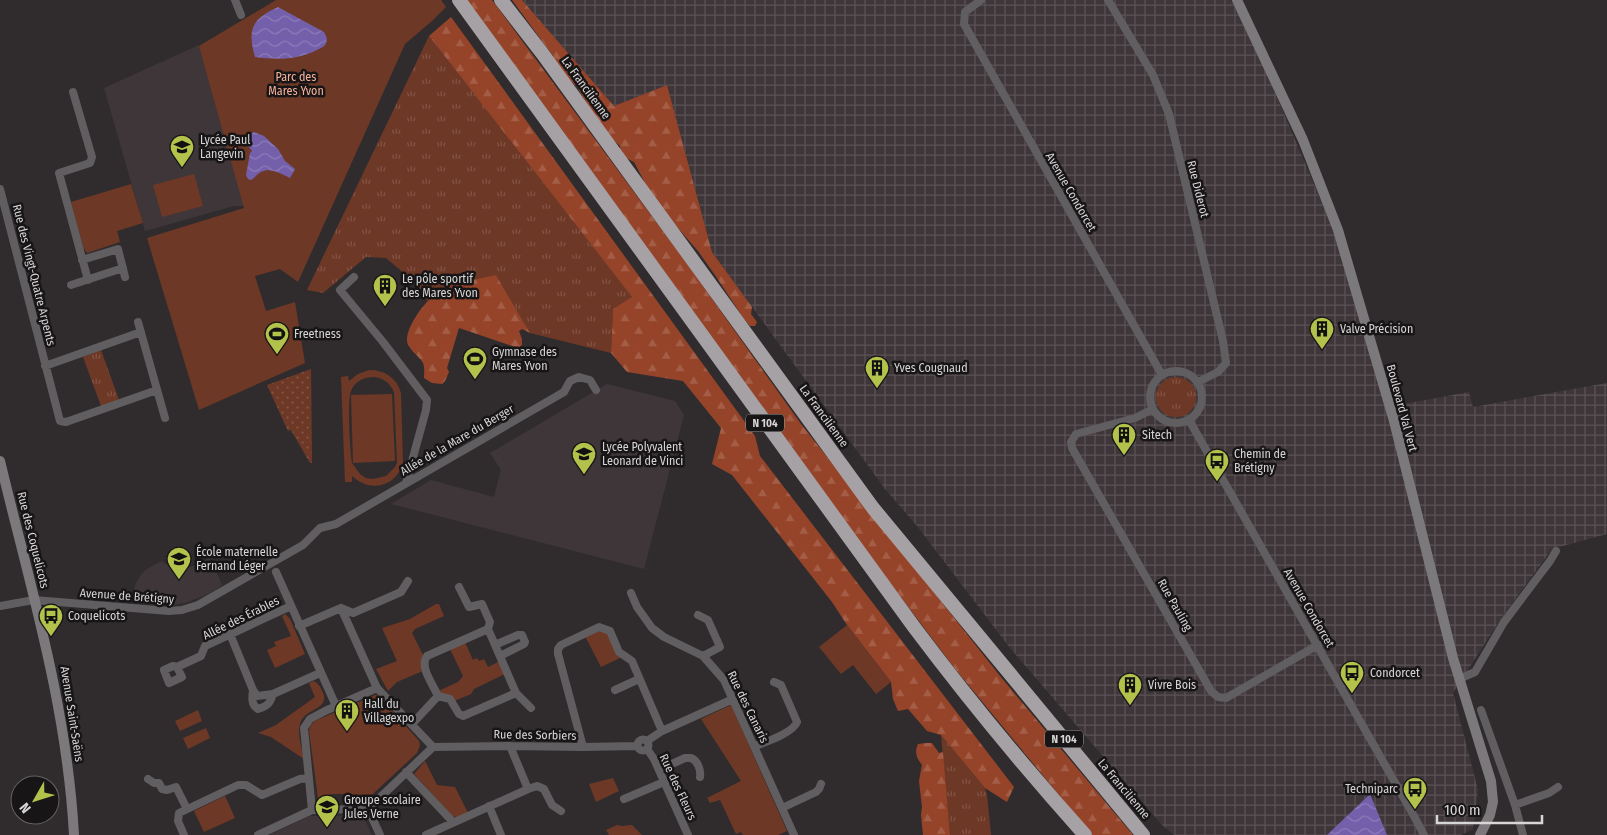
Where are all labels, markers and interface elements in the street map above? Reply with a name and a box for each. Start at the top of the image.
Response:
street label: La Francilienne [559,54,613,122]
park label: Parc des Mares Yvon [268,70,324,98]
place label: Lycée Paul Langevin [200,133,250,161]
school or university icon: Lycée Paul Langevin [169,134,195,168]
street label: Avenue Condorcet [1043,150,1099,234]
street label: Rue Diderot [1184,159,1212,219]
street label: Rue des Vingt-Quatre Arpents [10,203,58,347]
place label: Le pôle sportif des Mares Yvon [402,272,478,300]
building icon: Le pôle sportif des Mares Yvon [372,273,398,307]
building icon: Valve Précision [1309,316,1335,350]
sports icon: Freetness [264,321,290,355]
place label: Valve Précision [1340,322,1413,336]
place label: Freetness [294,327,341,341]
place label: Gymnase des Mares Yvon [492,345,557,373]
sports icon: Gymnase des Mares Yvon [462,346,488,380]
building icon: Yves Cougnaud [864,355,890,389]
place label: Yves Cougnaud [894,361,968,375]
street label: Boulevard Val Vert [1384,363,1420,453]
street label: La Francilienne [797,382,851,450]
street label: Allée de la Mare du Berger [398,401,517,478]
road number: N 104 [746,414,784,432]
building icon: Sitech [1111,422,1137,456]
place label: Sitech [1142,428,1172,442]
place label: Lycée Polyvalent Leonard de Vinci [602,440,683,468]
school or university icon: Lycée Polyvalent Leonard de Vinci [571,441,597,475]
place label: Chemin de Brétigny [1234,447,1286,475]
bus stop icon: Chemin de Brétigny [1204,448,1230,482]
street label: Rue des Coquelicots [14,490,52,590]
place label: École maternelle Fernand Léger [196,544,278,573]
school or university icon: École maternelle Fernand Léger [166,546,192,580]
street label: Avenue Condorcet [1281,566,1337,650]
street label: Rue Pauling [1155,577,1196,634]
street label: Avenue de Brétigny [79,586,175,606]
street label: Allée des Érables [200,593,282,643]
bus stop icon: Coquelicots [38,603,64,637]
place label: Coquelicots [68,609,125,623]
bus stop icon: Condorcet [1339,660,1365,694]
street label: Avenue Saint-Saëns [58,665,86,763]
place label: Condorcet [1370,666,1420,680]
street label: Rue des Canaris [725,669,771,745]
building icon: Vivre Bois [1117,672,1143,706]
place label: Vivre Bois [1148,678,1196,692]
place label: Hall du Villagexpo [364,697,414,725]
building icon: Hall du Villagexpo [334,698,360,732]
street label: Rue des Sorbiers [493,727,577,743]
road number: N 104 [1045,731,1083,748]
street label: Rue des Fleurs [657,752,699,822]
street label: La Francilienne [1095,756,1153,822]
north arrow [10,775,60,825]
bus stop icon: Techniparc [1402,776,1428,810]
place label: Techniparc [1345,782,1398,796]
scale bar [1437,792,1542,824]
place label: Groupe scolaire Jules Verne [344,793,421,821]
school or university icon: Groupe scolaire Jules Verne [314,794,340,828]
text: N [16,799,35,816]
text: 100 m [1444,801,1481,819]

